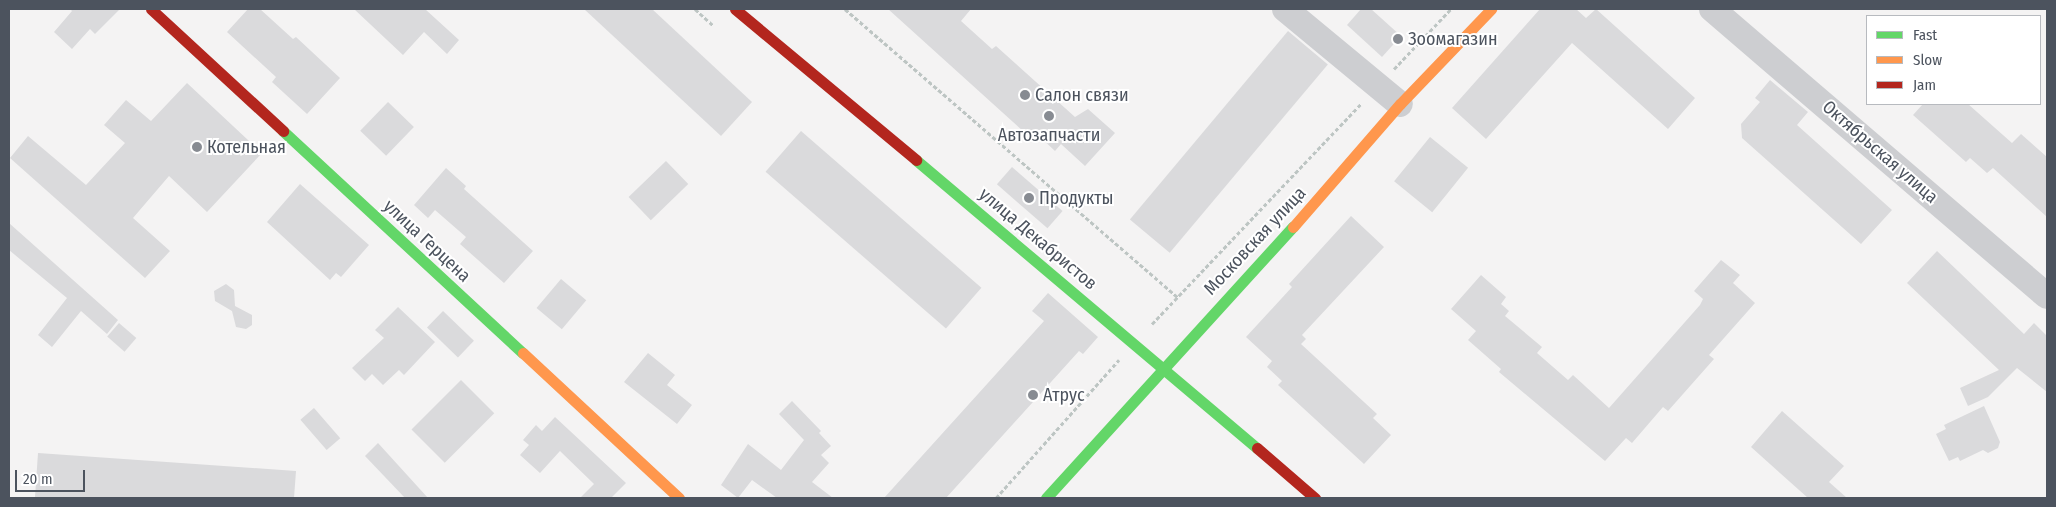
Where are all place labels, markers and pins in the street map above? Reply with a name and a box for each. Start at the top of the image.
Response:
place label: Зоомагазин [1408,28,1498,50]
marker: Зоомагазин [1392,33,1404,45]
place label: Салон связи [1035,84,1129,106]
marker: Салон связи [1019,89,1031,101]
marker: Автозапчасти [1043,110,1055,122]
place label: Автозапчасти [998,124,1100,146]
place label: Котельная [207,136,286,158]
marker: Котельная [191,141,203,153]
place label: Продукты [1039,187,1114,209]
marker: Продукты [1023,192,1035,204]
place label: Атрус [1043,384,1085,406]
marker: Атрус [1027,389,1039,401]

